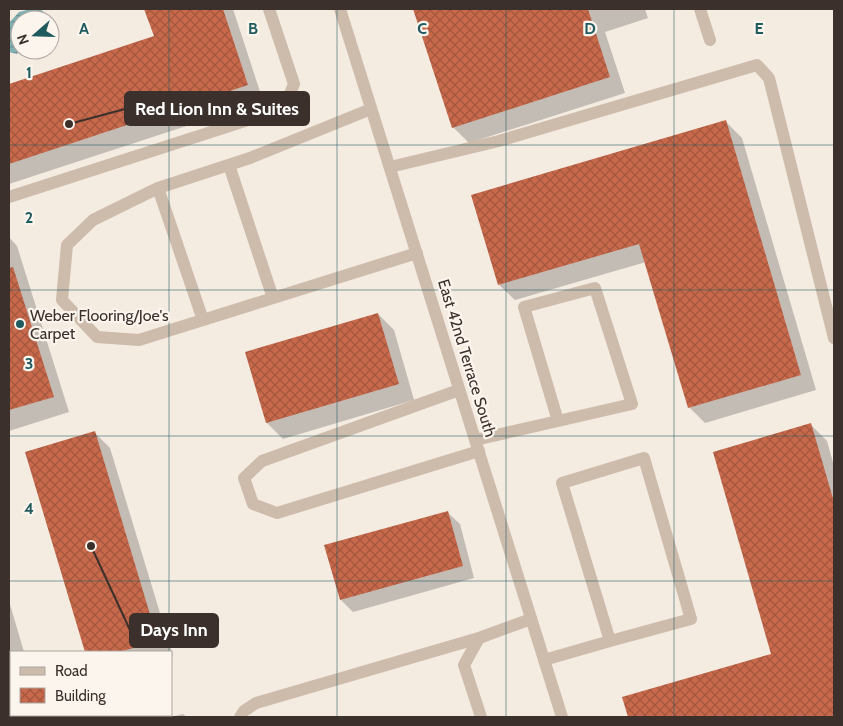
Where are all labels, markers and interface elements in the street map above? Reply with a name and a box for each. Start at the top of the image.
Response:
north arrow [10,10,60,60]
text: A [79,19,89,38]
text: B [248,19,258,38]
text: C [417,19,427,38]
text: D [584,19,596,38]
text: E [754,19,764,38]
text: N [13,32,33,47]
text: 1 [26,63,32,82]
callout: Red Lion Inn & Suites [125,92,309,125]
text: Red Lion Inn & Suites [135,98,299,120]
text: 2 [25,208,33,227]
street label: East 42nd Terrace South [434,277,500,439]
place label: Weber Flooring/Joe's Carpet [30,306,169,343]
marker: Weber Flooring/Joe's Carpet [14,318,26,330]
text: 3 [25,354,33,373]
text: 4 [24,499,34,518]
callout: Days Inn [130,614,218,647]
text: Days Inn [140,619,208,641]
legend [10,651,172,716]
text: Road [55,662,88,680]
text: Building [55,687,106,705]

